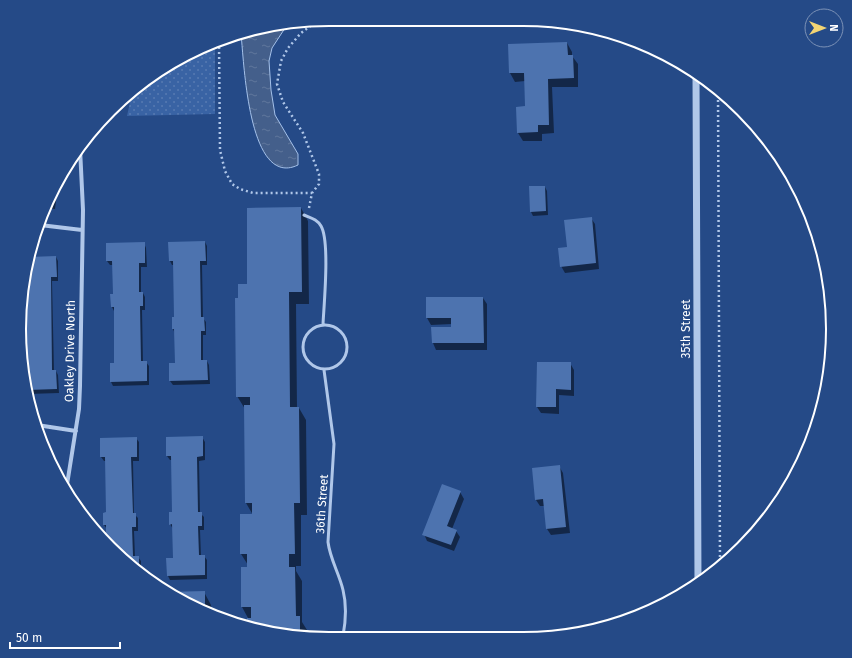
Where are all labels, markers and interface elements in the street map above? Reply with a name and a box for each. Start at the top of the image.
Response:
north arrow [804,8,844,48]
text: N [827,24,840,32]
street label: 35th Street [679,299,693,359]
street label: Oakley Drive North [62,300,78,402]
street label: 36th Street [313,473,331,534]
scale bar [10,624,120,650]
text: 50 m [16,631,42,645]

